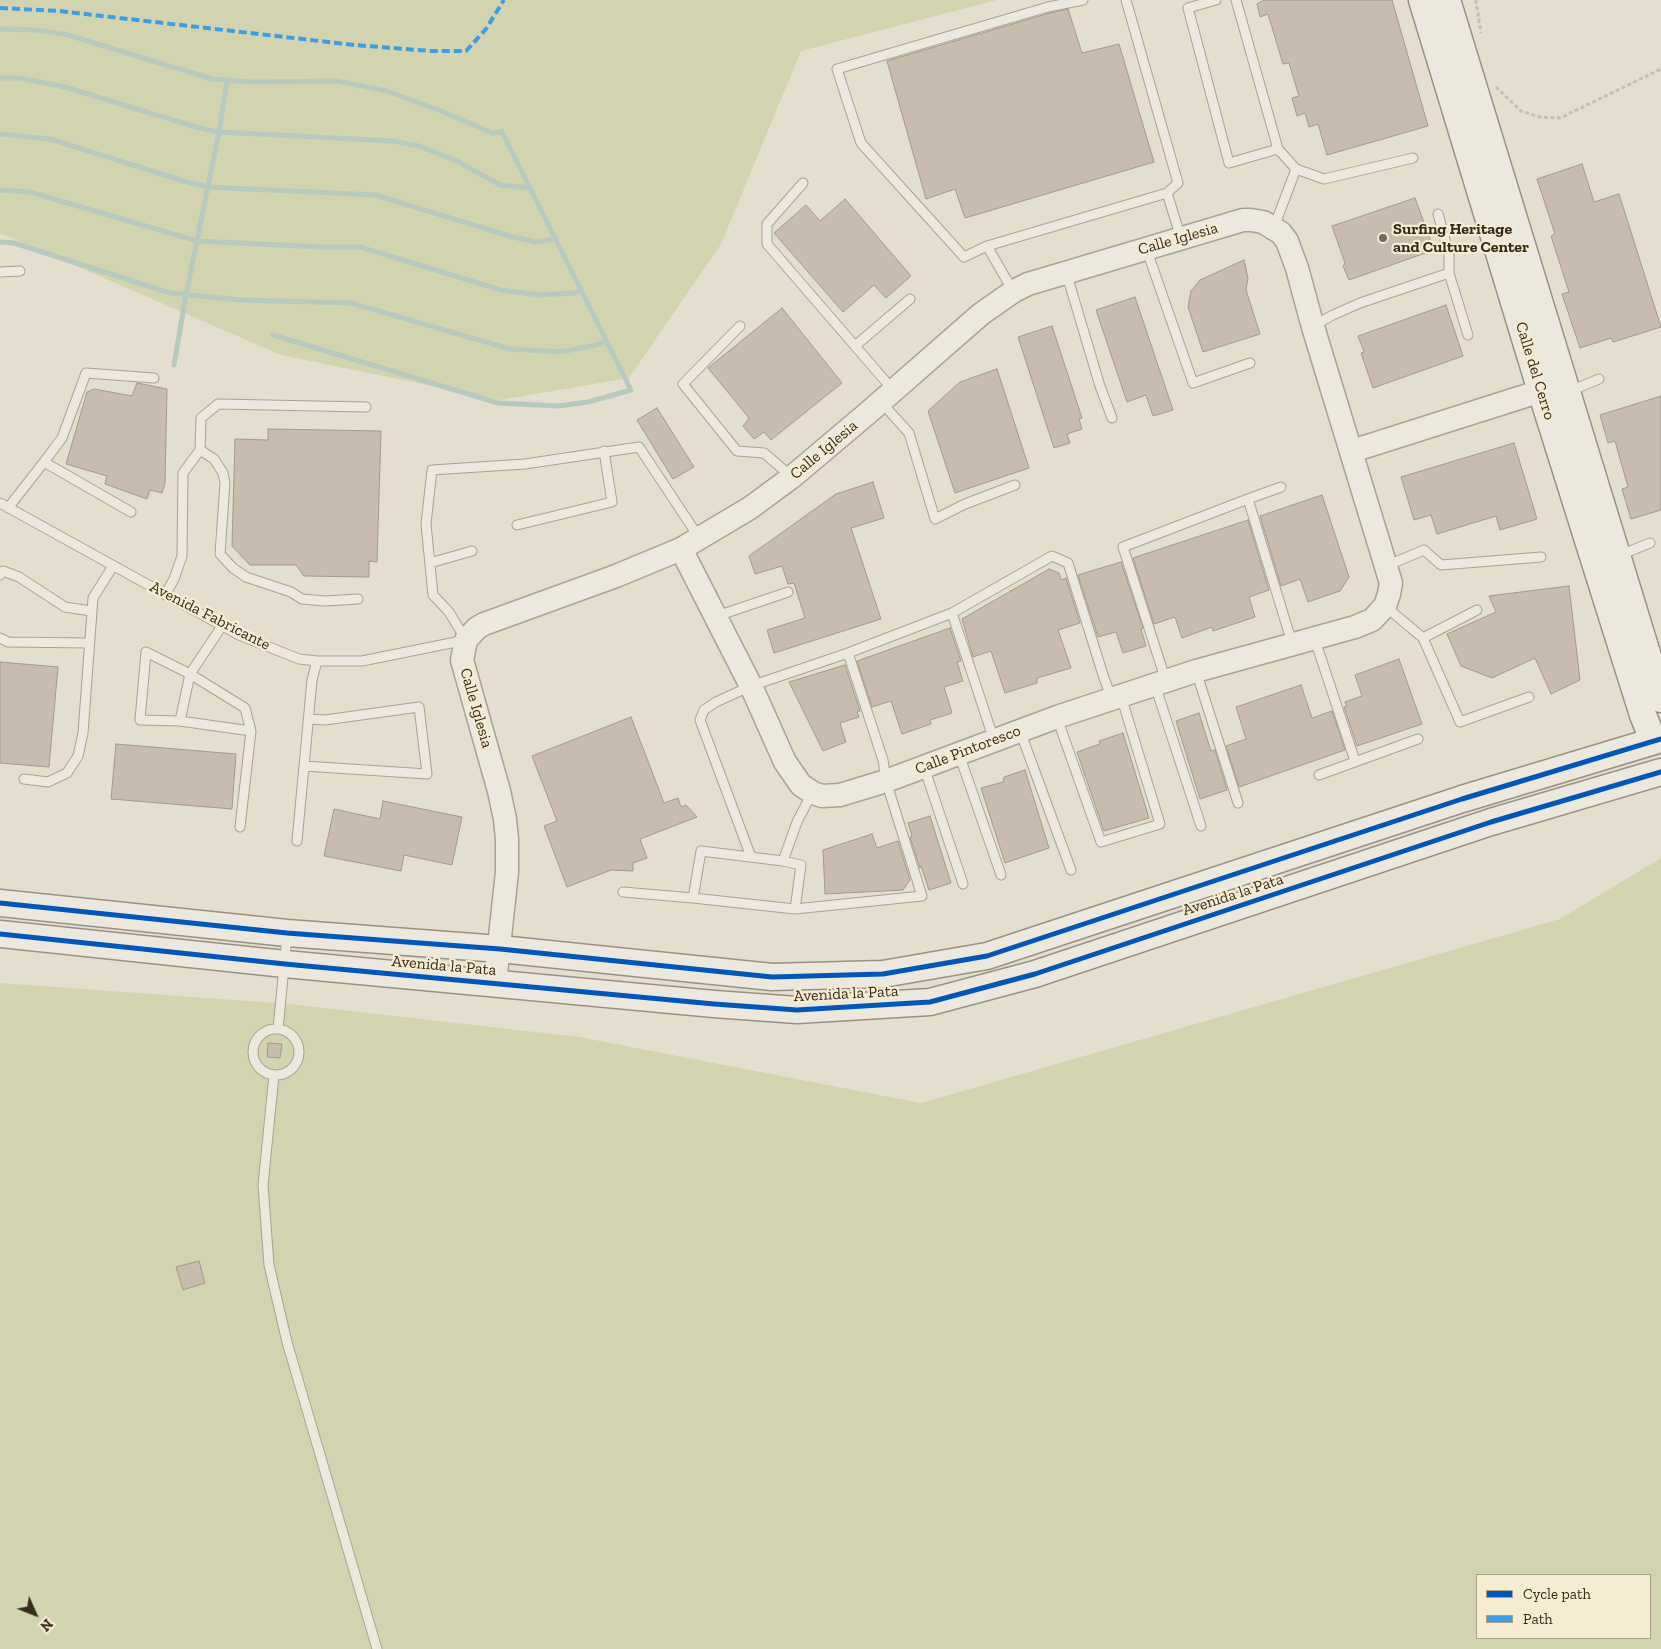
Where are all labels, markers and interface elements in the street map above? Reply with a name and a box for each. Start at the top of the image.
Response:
street label: Calle Iglesia [1136,218,1220,260]
place label: Surfing Heritage and Culture Center [1393,219,1529,257]
marker: Surfing Heritage and Culture Center [1377,232,1389,244]
street label: Calle del Cerro [1511,320,1559,422]
street label: Calle Iglesia [786,416,862,484]
street label: Avenida Fabricante [147,577,273,655]
street label: Calle Iglesia [455,666,497,750]
street label: Calle Pintoresco [912,721,1024,779]
street label: Avenida la Pata [1180,870,1286,920]
street label: Avenida la Pata [391,952,497,980]
street label: Avenida la Pata [793,982,899,1006]
legend [1476,1574,1651,1639]
text: Cycle path [1523,1585,1591,1603]
north arrow [10,1589,60,1639]
text: Path [1523,1610,1553,1628]
text: N [36,1615,56,1634]

